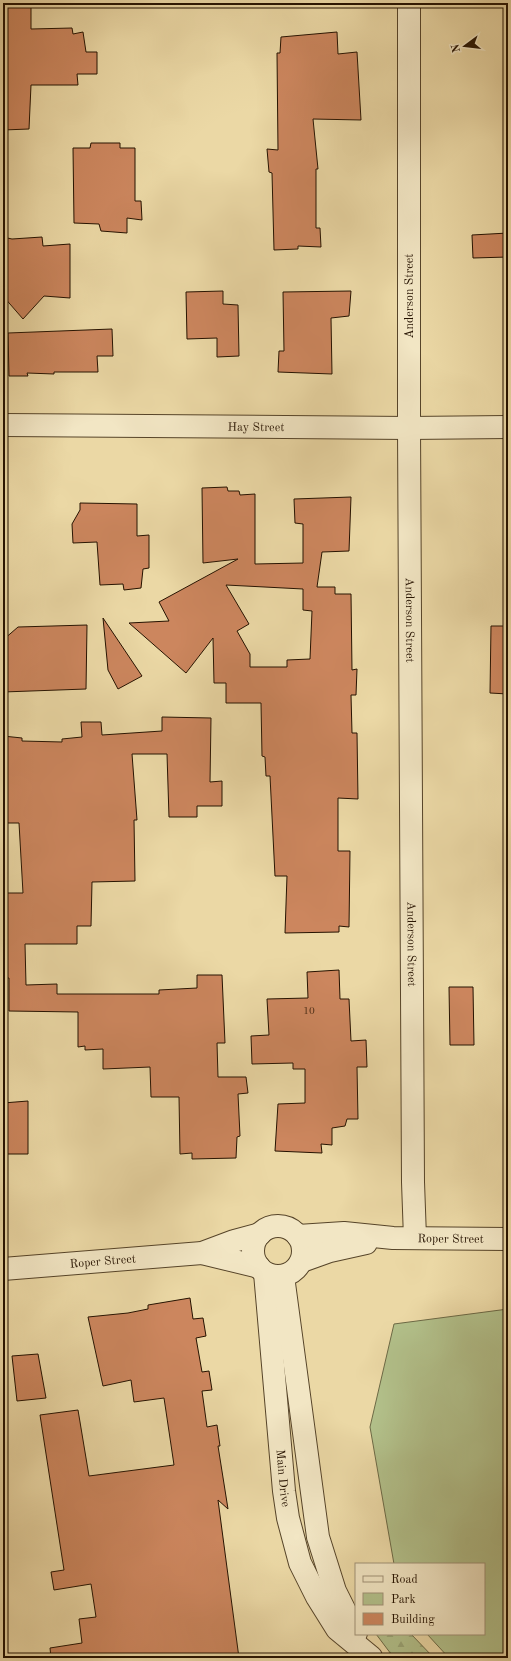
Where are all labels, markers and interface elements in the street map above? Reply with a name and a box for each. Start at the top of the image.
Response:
north arrow [445,26,485,66]
text: N [450,42,463,54]
street label: Anderson Street [404,253,416,339]
street label: Hay Street [228,422,284,434]
street label: Anderson Street [403,577,415,663]
street label: Anderson Street [405,901,417,987]
house number: 10 [303,1006,315,1016]
street label: Roper Street [417,1233,484,1246]
street label: Roper Street [69,1253,136,1271]
street label: Main Drive [273,1449,291,1508]
legend [355,1563,485,1635]
text: Road [391,1574,418,1586]
text: Park [391,1594,416,1606]
text: Building [391,1614,435,1626]

